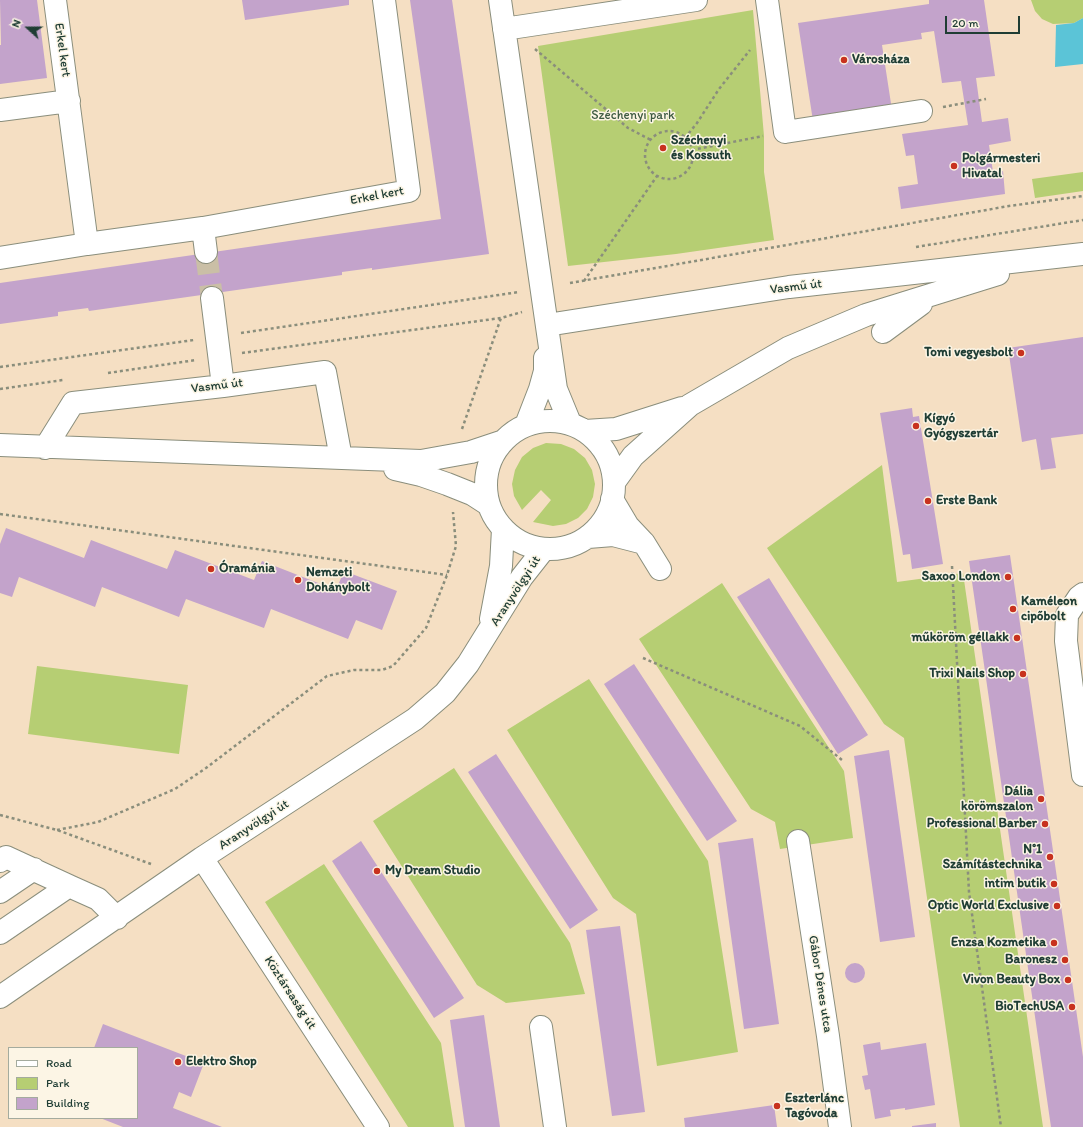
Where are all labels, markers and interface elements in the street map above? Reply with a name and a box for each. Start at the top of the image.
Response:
north arrow [8,8,48,48]
scale bar [947,8,1022,34]
text: 20 m [952,16,979,30]
text: N [9,18,24,29]
street label: Erkel kert [50,22,74,78]
place label: Városháza [852,52,910,68]
marker: Városháza [839,55,849,65]
park label: Széchenyi park [591,108,675,124]
place label: Széchenyi és Kossuth [671,133,731,164]
marker: Széchenyi és Kossuth [658,143,668,153]
place label: Polgármesteri Hivatal [962,151,1040,182]
marker: Polgármesteri Hivatal [949,161,959,171]
street label: Erkel kert [349,183,405,209]
street label: Vasmű út [769,276,823,298]
place label: Tomi vegyesbolt [924,345,1013,361]
marker: Tomi vegyesbolt [1016,348,1026,358]
street label: Vasmű út [190,375,244,397]
place label: Kígyó Gyógyszertár [924,411,998,442]
marker: Kígyó Gyógyszertár [911,421,921,431]
place label: Erste Bank [936,493,997,509]
marker: Erste Bank [923,496,933,506]
street label: Aranyvölgyi út [487,553,545,629]
place label: Óramánia [219,561,275,577]
marker: Óramánia [206,564,216,574]
place label: Nemzeti Dohánybolt [306,565,370,596]
place label: Saxoo London [922,569,1000,585]
marker: Saxoo London [1003,572,1013,582]
marker: Nemzeti Dohánybolt [293,575,303,585]
place label: Kaméleon cipőbolt [1021,594,1077,625]
marker: Kaméleon cipőbolt [1008,604,1018,614]
place label: műköröm géllakk [912,630,1009,646]
marker: műköröm géllakk [1012,633,1022,643]
place label: Trixi Nails Shop [929,666,1015,682]
marker: Trixi Nails Shop [1018,669,1028,679]
place label: Dália körömszalon [961,784,1033,815]
marker: Dália körömszalon [1036,794,1046,804]
street label: Aranyvölgyi út [216,796,292,854]
place label: Professional Barber [927,816,1037,832]
marker: Professional Barber [1040,819,1050,829]
place label: N°1 Számítástechnika [943,842,1042,873]
marker: N°1 Számítástechnika [1045,852,1055,862]
place label: My Dream Studio [385,863,480,879]
marker: My Dream Studio [372,866,382,876]
place label: intim butik [984,876,1046,892]
marker: intim butik [1049,879,1059,889]
place label: Optic World Exclusive [928,898,1049,914]
marker: Optic World Exclusive [1052,901,1062,911]
street label: Gábor Dénes utca [805,934,835,1034]
place label: Enzsa Kozmetika [951,935,1046,951]
marker: Enzsa Kozmetika [1049,938,1059,948]
place label: Baronesz [1005,952,1057,968]
street label: Köztársaság út [260,953,320,1033]
marker: Baronesz [1060,955,1070,965]
place label: Vivon Beauty Box [963,972,1060,988]
marker: Vivon Beauty Box [1063,975,1073,985]
place label: BioTechUSA [995,999,1064,1015]
marker: BioTechUSA [1067,1002,1077,1012]
legend [8,1047,138,1119]
place label: Elektro Shop [186,1054,257,1070]
text: Road [46,1056,72,1070]
marker: Elektro Shop [173,1057,183,1067]
text: Park [46,1076,70,1090]
place label: Eszterlánc Tagóvoda [785,1091,844,1122]
text: Building [46,1096,89,1110]
marker: Eszterlánc Tagóvoda [772,1101,782,1111]

